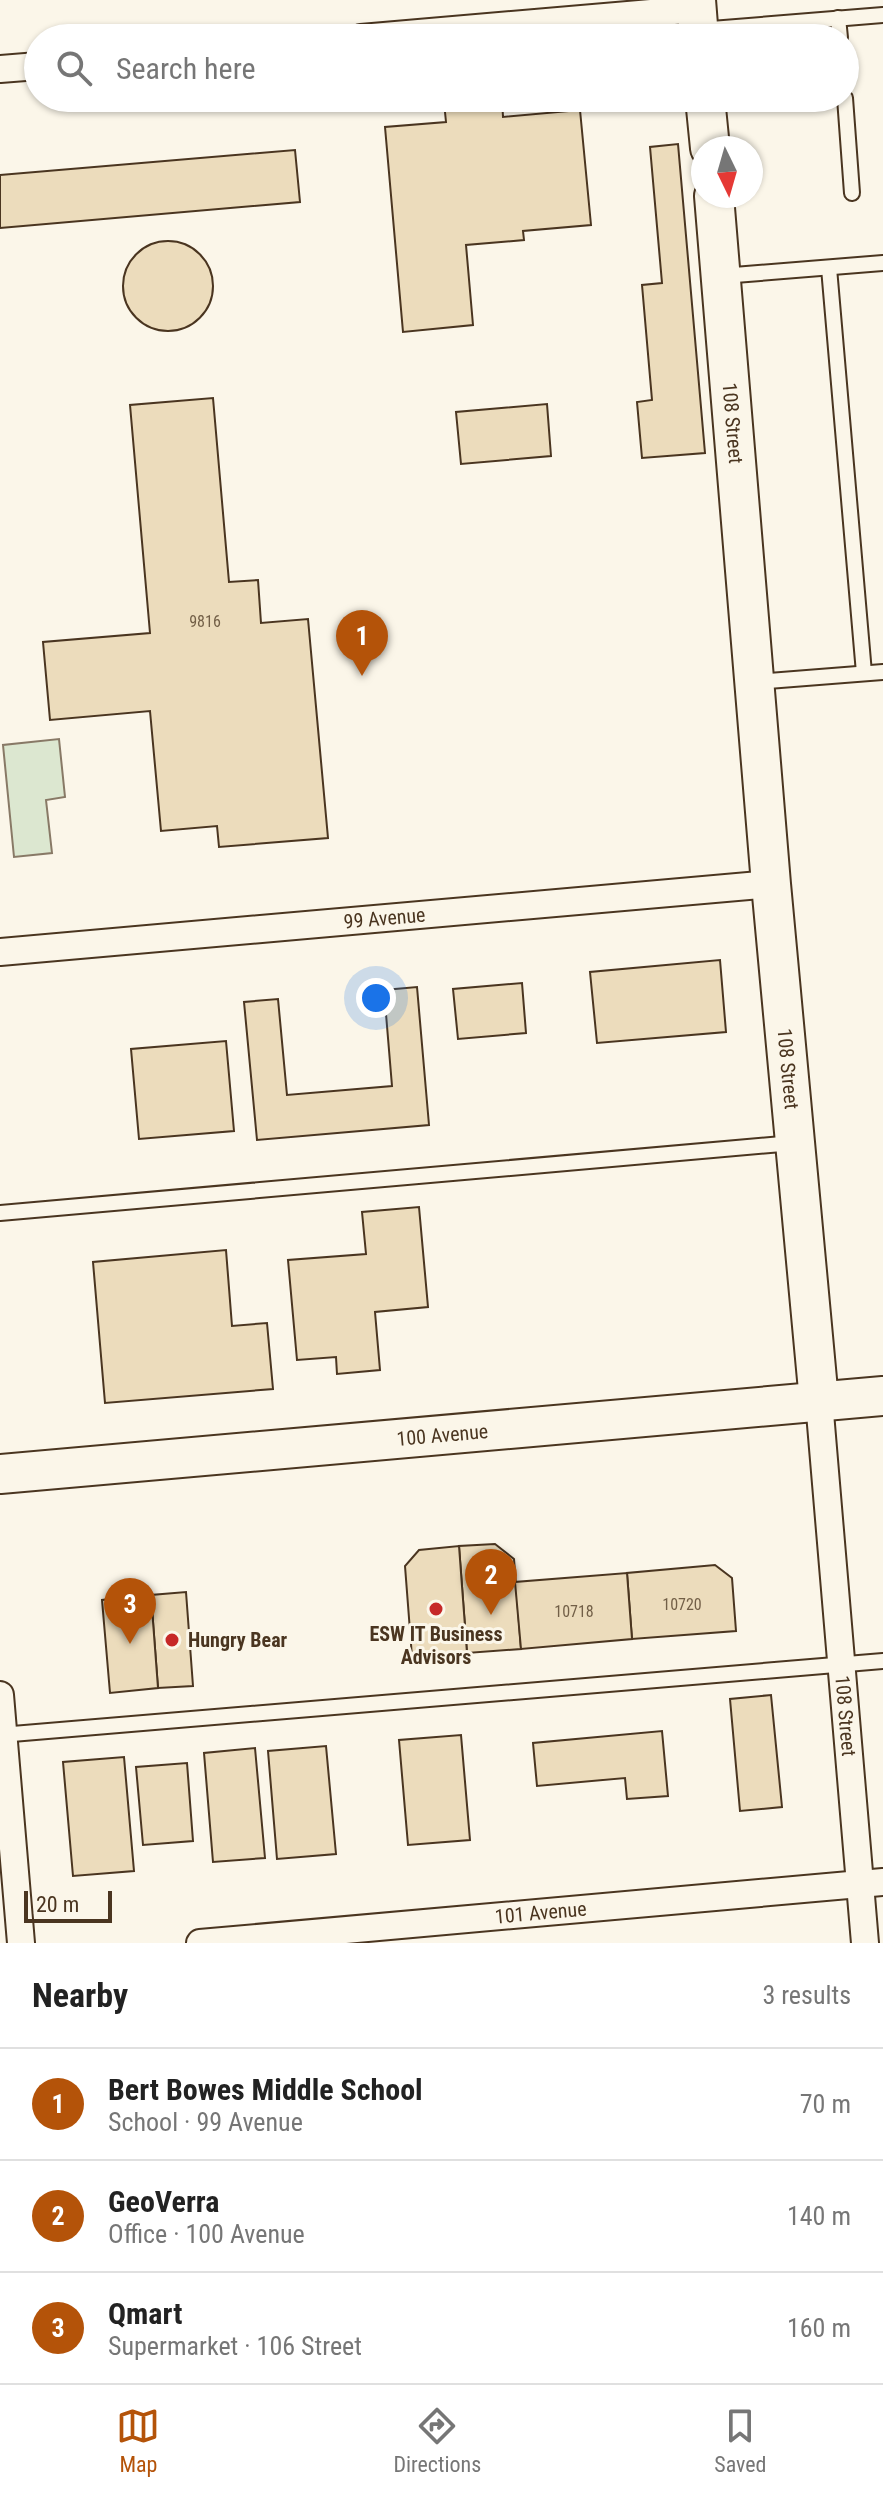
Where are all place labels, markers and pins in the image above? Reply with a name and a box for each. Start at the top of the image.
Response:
pin: 1 [336,610,388,676]
pin: 2 [465,1549,517,1615]
pin: 3 [104,1578,156,1644]
marker: ESW IT Business Advisors [427,1600,445,1618]
place label: ESW IT Business Advisors [370,1622,502,1669]
place label: Hungry Bear [188,1628,288,1652]
marker: Hungry Bear [163,1631,181,1649]

